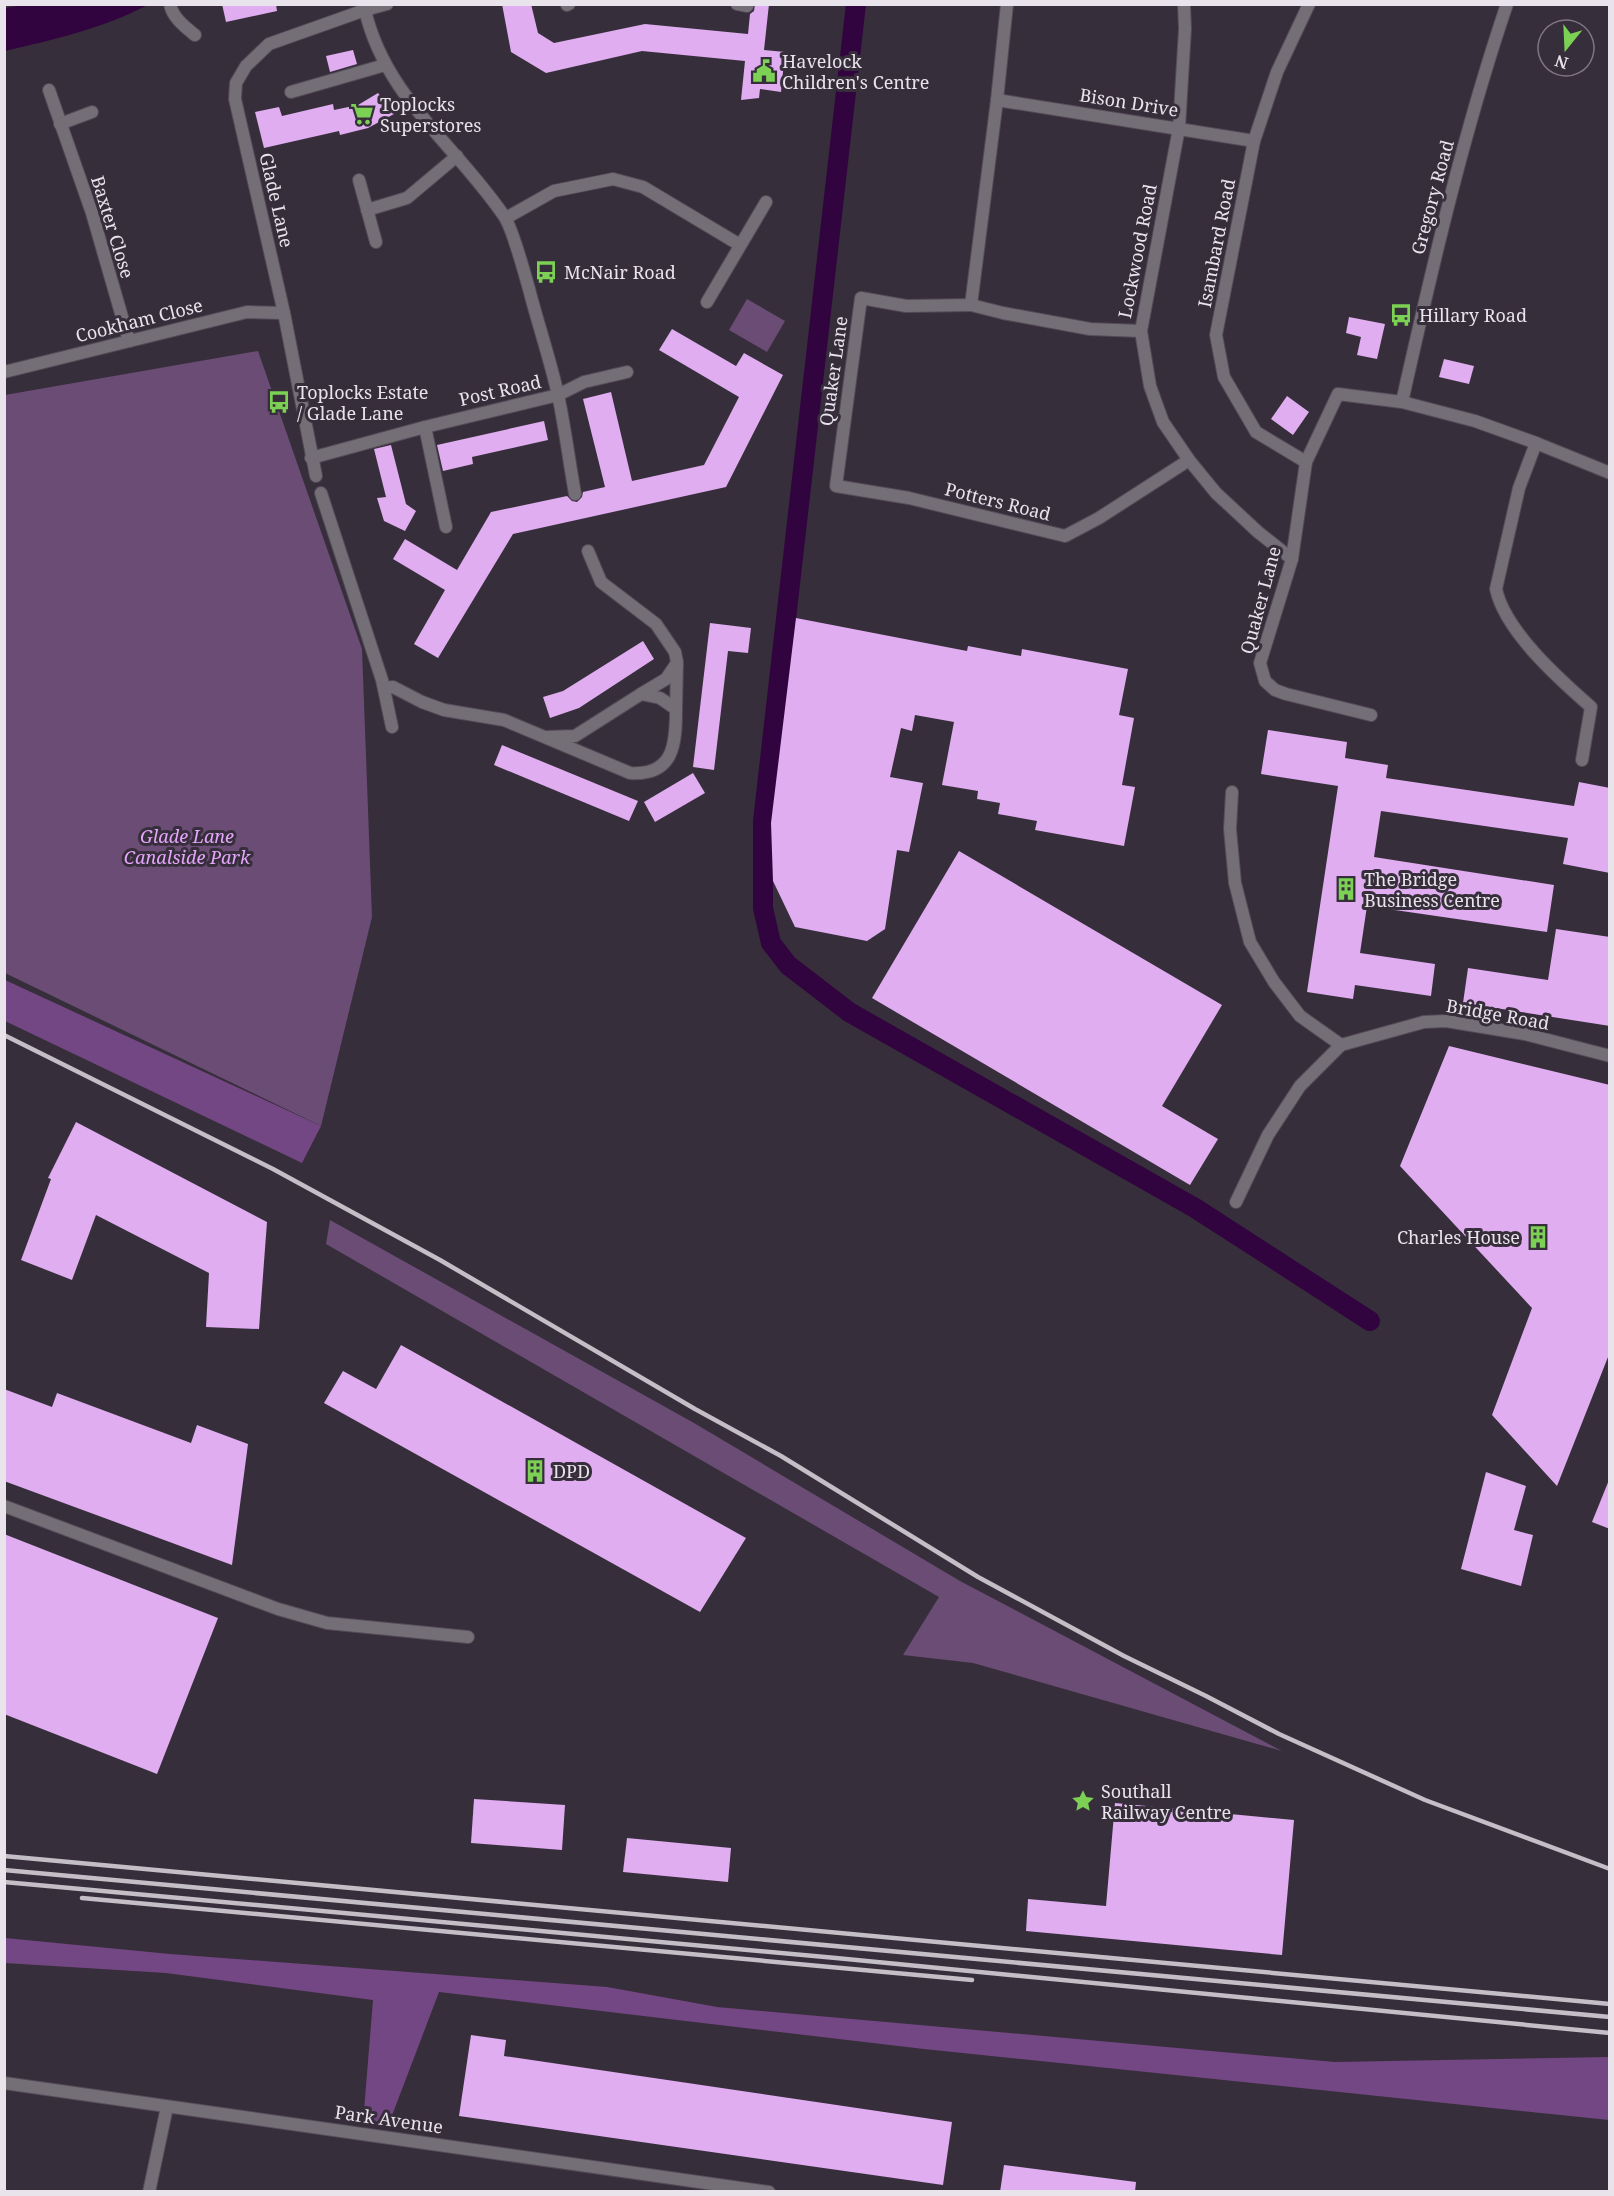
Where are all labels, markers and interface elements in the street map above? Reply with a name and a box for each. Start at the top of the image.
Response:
north arrow [1536,18,1596,78]
place label: Havelock Children's Centre [782,49,929,94]
text: N [1552,50,1571,75]
public building icon: Havelock Children's Centre [751,58,777,84]
street label: Bison Drive [1078,82,1180,122]
place label: Toplocks Superstores [380,92,481,137]
supermarket icon: Toplocks Superstores [349,101,375,127]
street label: Gregory Road [1405,137,1459,257]
street label: Glade Lane [254,150,300,250]
street label: Baxter Close [86,173,140,281]
street label: Isambard Road [1192,177,1240,309]
street label: Lockwood Road [1112,182,1162,320]
bus stop icon: McNair Road [533,259,559,285]
place label: McNair Road [564,260,676,284]
street label: Cookham Close [73,293,205,347]
bus stop icon: Hillary Road [1388,302,1414,328]
place label: Hillary Road [1419,303,1527,327]
street label: Quaker Lane [813,315,853,427]
street label: Post Road [456,369,544,411]
place label: Toplocks Estate / Glade Lane [297,380,429,425]
bus stop icon: Toplocks Estate / Glade Lane [266,389,292,415]
street label: Potters Road [943,476,1053,526]
street label: Quaker Lane [1234,544,1286,656]
park label: Glade Lane Canalside Park [124,824,251,869]
place label: The Bridge Business Centre [1364,867,1500,912]
building icon: The Bridge Business Centre [1333,876,1359,902]
street label: Bridge Road [1444,993,1552,1035]
building icon: Charles House [1525,1224,1551,1250]
place label: Charles House [1397,1225,1520,1249]
building icon: DPD [522,1458,548,1484]
place label: DPD [553,1459,590,1483]
place label: Southall Railway Centre [1101,1779,1231,1824]
place icon: Southall Railway Centre [1070,1788,1096,1814]
street label: Park Avenue [333,2100,445,2138]

